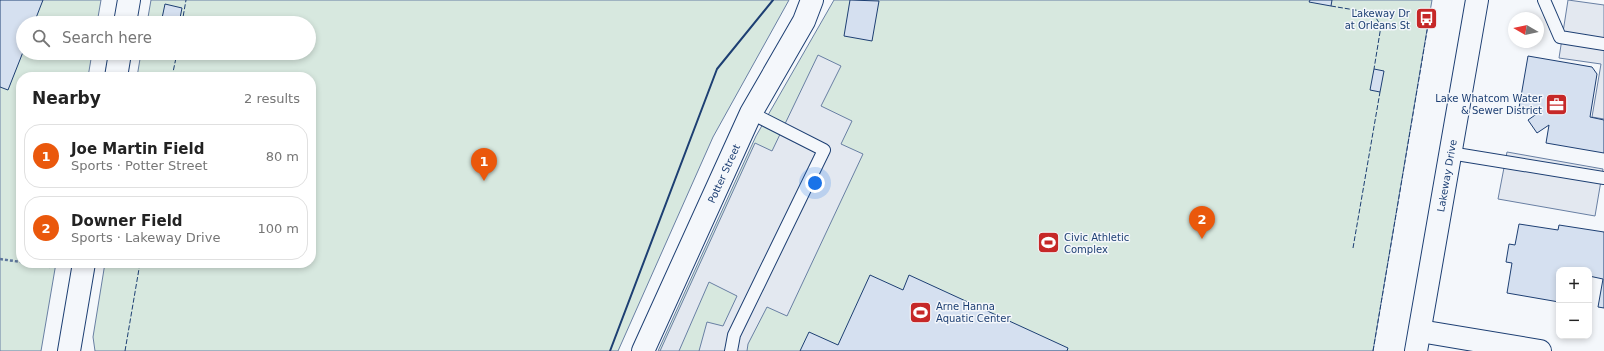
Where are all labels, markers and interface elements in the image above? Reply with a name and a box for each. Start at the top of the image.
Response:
bus stop icon: Lakeway Dr at Orleans St [1413,6,1439,32]
place label: Lakeway Dr at Orleans St [1345,8,1411,31]
north arrow [1508,12,1544,48]
search box [16,16,316,60]
icon: search [30,27,52,49]
text: Search here [62,29,152,47]
text: Nearby [32,88,101,108]
text: 2 results [244,91,300,106]
office icon: Lake Whatcom Water & Sewer District [1544,91,1570,117]
place label: Lake Whatcom Water & Sewer District [1435,93,1543,116]
street label: Lakeway Drive [1435,139,1458,213]
text: Joe Martin Field [71,140,204,158]
street label: Potter Street [705,142,742,205]
pin: 1 [471,148,497,181]
text: 1 [41,149,51,164]
text: 80 m [266,149,299,164]
text: Sports · Potter Street [71,158,208,173]
your location [805,173,825,193]
pin: 2 [1189,206,1215,239]
text: Downer Field [71,212,183,230]
text: 2 [41,221,51,236]
text: 100 m [257,221,299,236]
text: Sports · Lakeway Drive [71,230,220,245]
sports icon: Civic Athletic Complex [1036,230,1062,256]
place label: Civic Athletic Complex [1064,232,1129,255]
map controls [1556,267,1592,339]
button: + [1556,267,1592,303]
sports icon: Arne Hanna Aquatic Center [908,299,934,325]
place label: Arne Hanna Aquatic Center [936,301,1011,324]
button: − [1556,303,1592,339]

